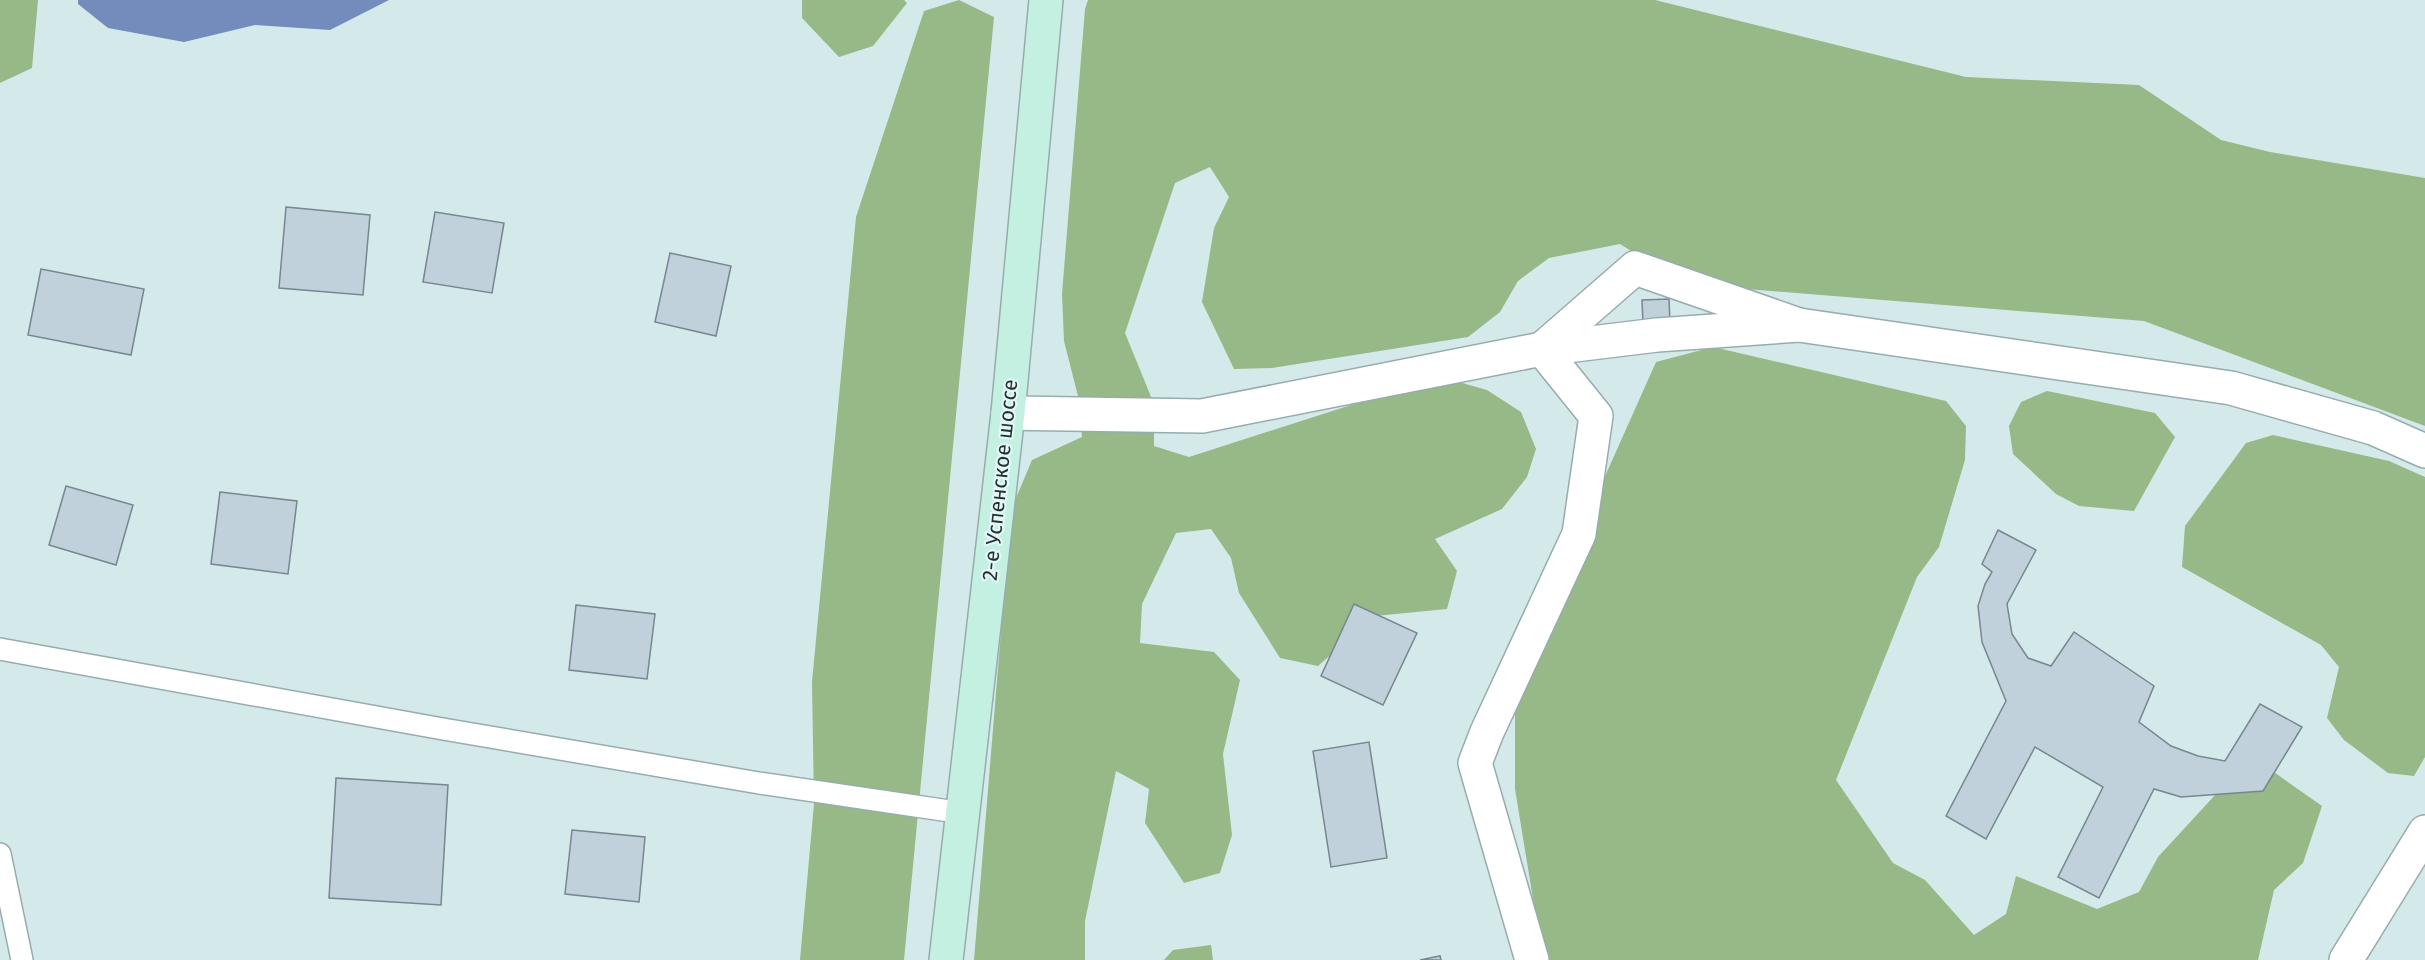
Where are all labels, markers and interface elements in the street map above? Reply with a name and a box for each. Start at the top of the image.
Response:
street label: 2-е Успенское шоссе [976,378,1024,582]

